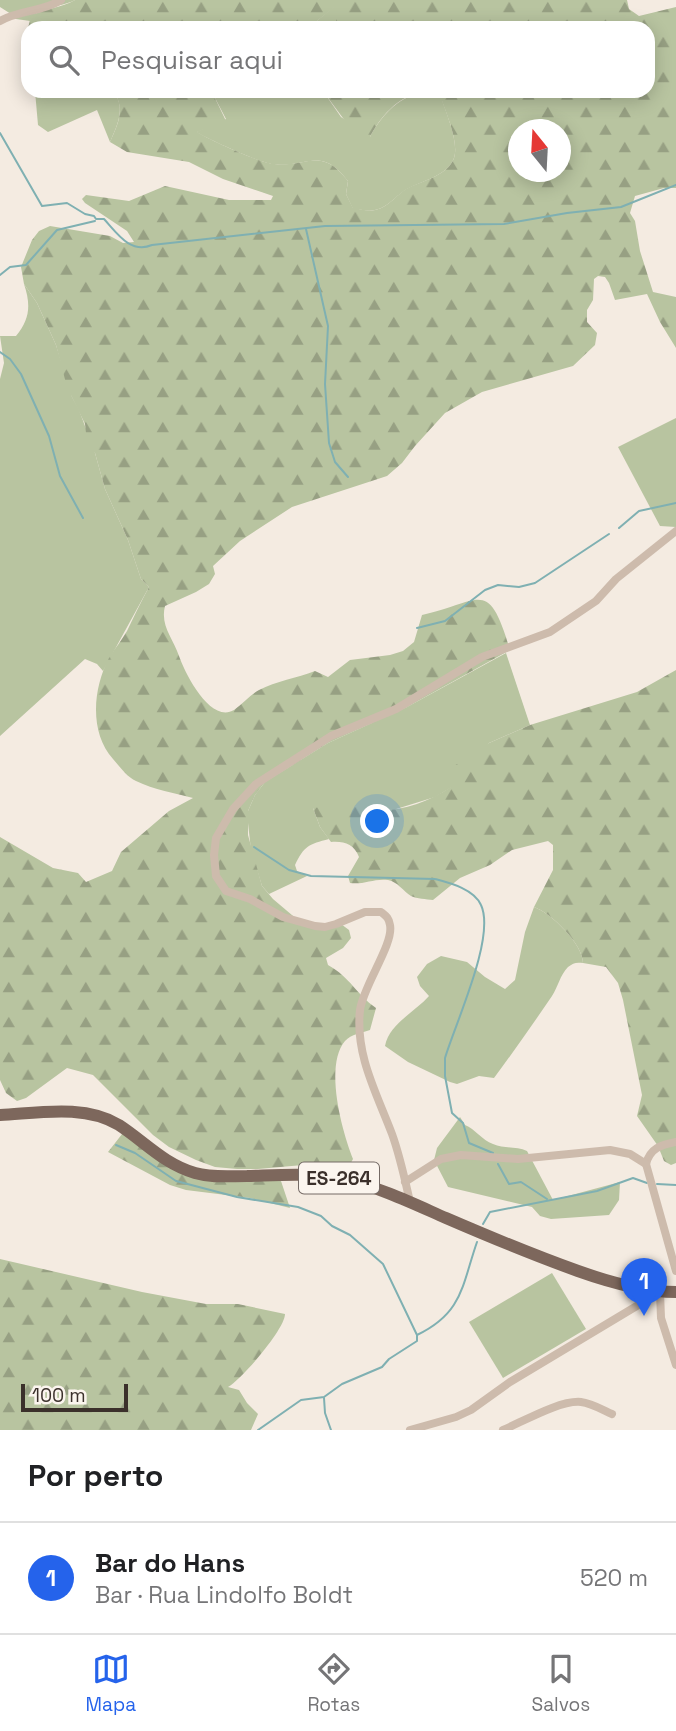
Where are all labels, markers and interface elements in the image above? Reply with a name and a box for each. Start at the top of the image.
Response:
search box [21,21,655,98]
icon: search [45,41,83,79]
text: Pesquisar aqui [101,43,283,77]
north arrow [508,119,571,182]
your location [360,804,394,838]
road number: ES-264 [299,1162,379,1194]
pin: 1 [621,1258,667,1316]
scale bar [21,1381,128,1413]
text: 100 m [32,1383,86,1408]
text: Por perto [28,1456,163,1495]
text: Bar do Hans [95,1546,245,1580]
text: 1 [46,1563,56,1593]
text: 520 m [580,1563,648,1593]
text: Bar · Rua Lindolfo Boldt [95,1580,353,1610]
tab: Mapa [86,1650,136,1717]
tab: Rotas [307,1650,360,1717]
tab: Salvos [532,1650,590,1717]

